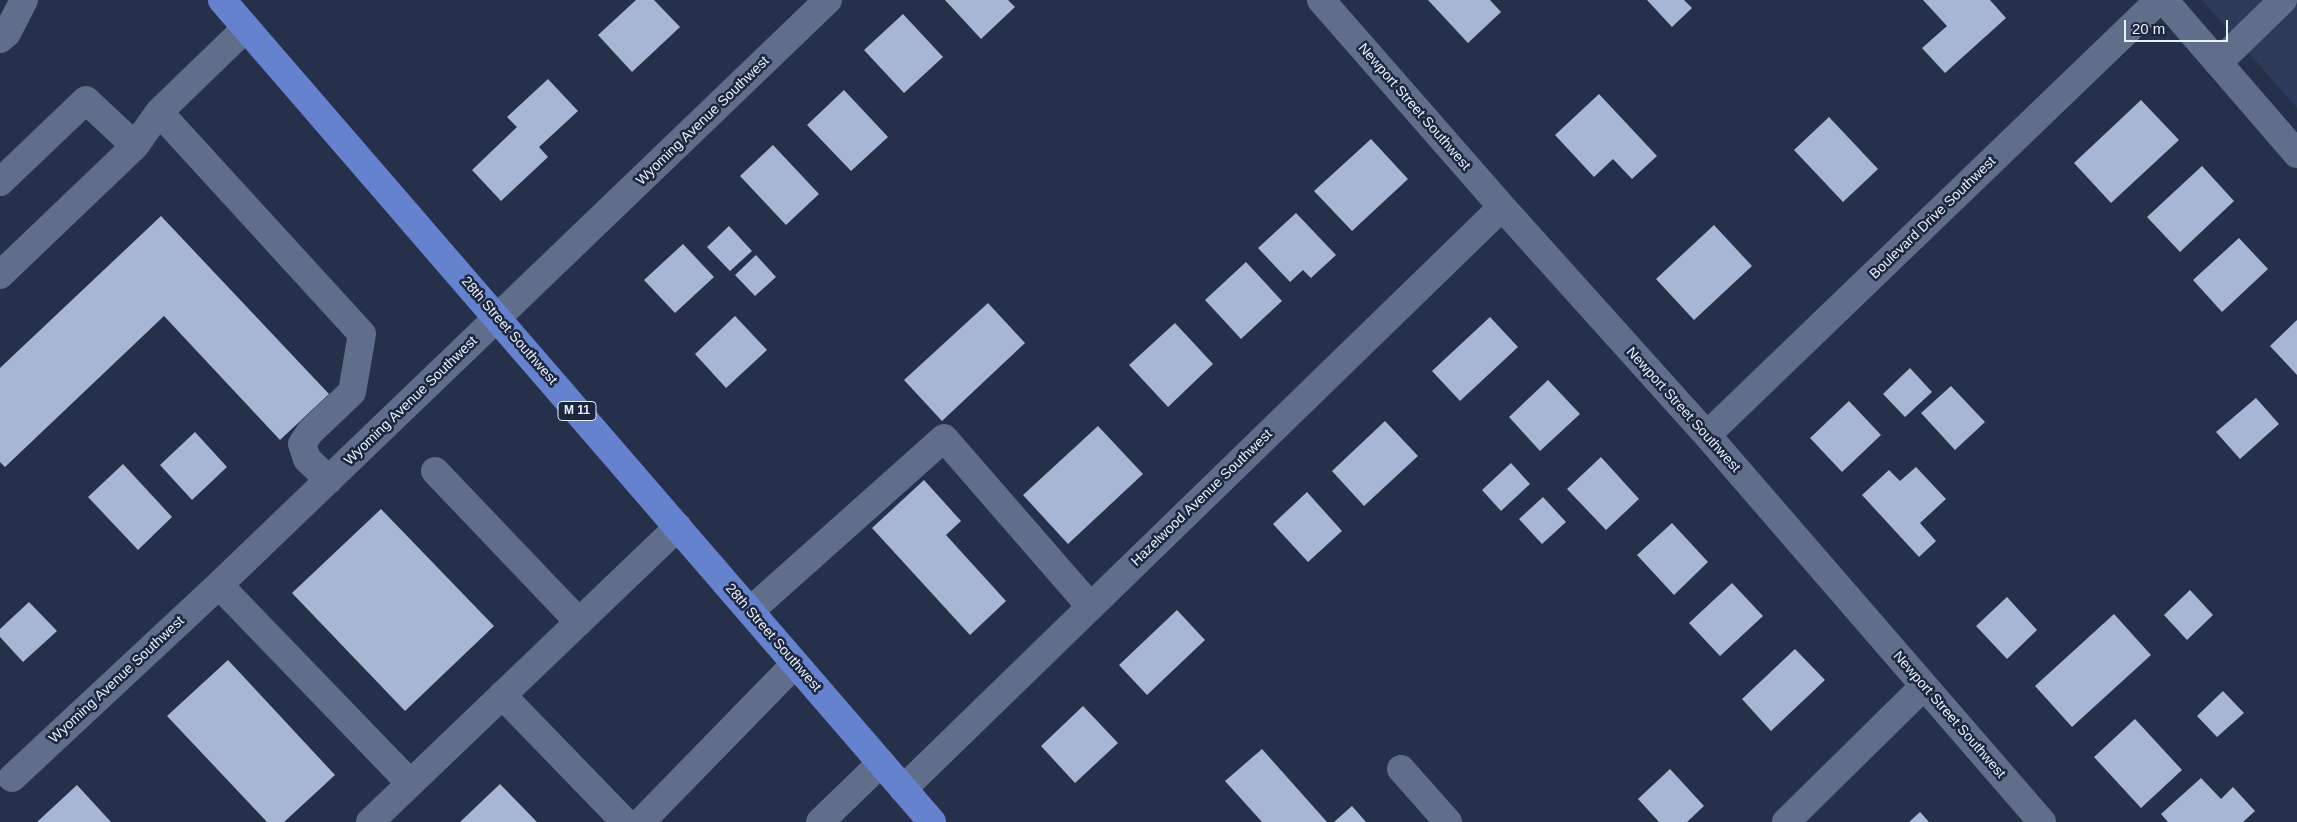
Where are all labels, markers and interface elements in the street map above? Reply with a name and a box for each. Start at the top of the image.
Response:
scale bar [2127,10,2231,42]
text: 20 m [2132,20,2165,37]
street label: Newport Street Southwest [1354,40,1474,174]
street label: Wyoming Avenue Southwest [633,53,773,189]
street label: Boulevard Drive Southwest [1866,153,2000,283]
street label: 28th Street Southwest [457,274,561,388]
street label: Wyoming Avenue Southwest [341,333,481,469]
street label: Newport Street Southwest [1622,344,1744,476]
road number: M 11 [558,402,596,421]
street label: Hazelwood Avenue Southwest [1128,426,1276,570]
street label: 28th Street Southwest [721,581,825,695]
street label: Wyoming Avenue Southwest [46,613,188,747]
street label: Newport Street Southwest [1889,648,2009,782]

